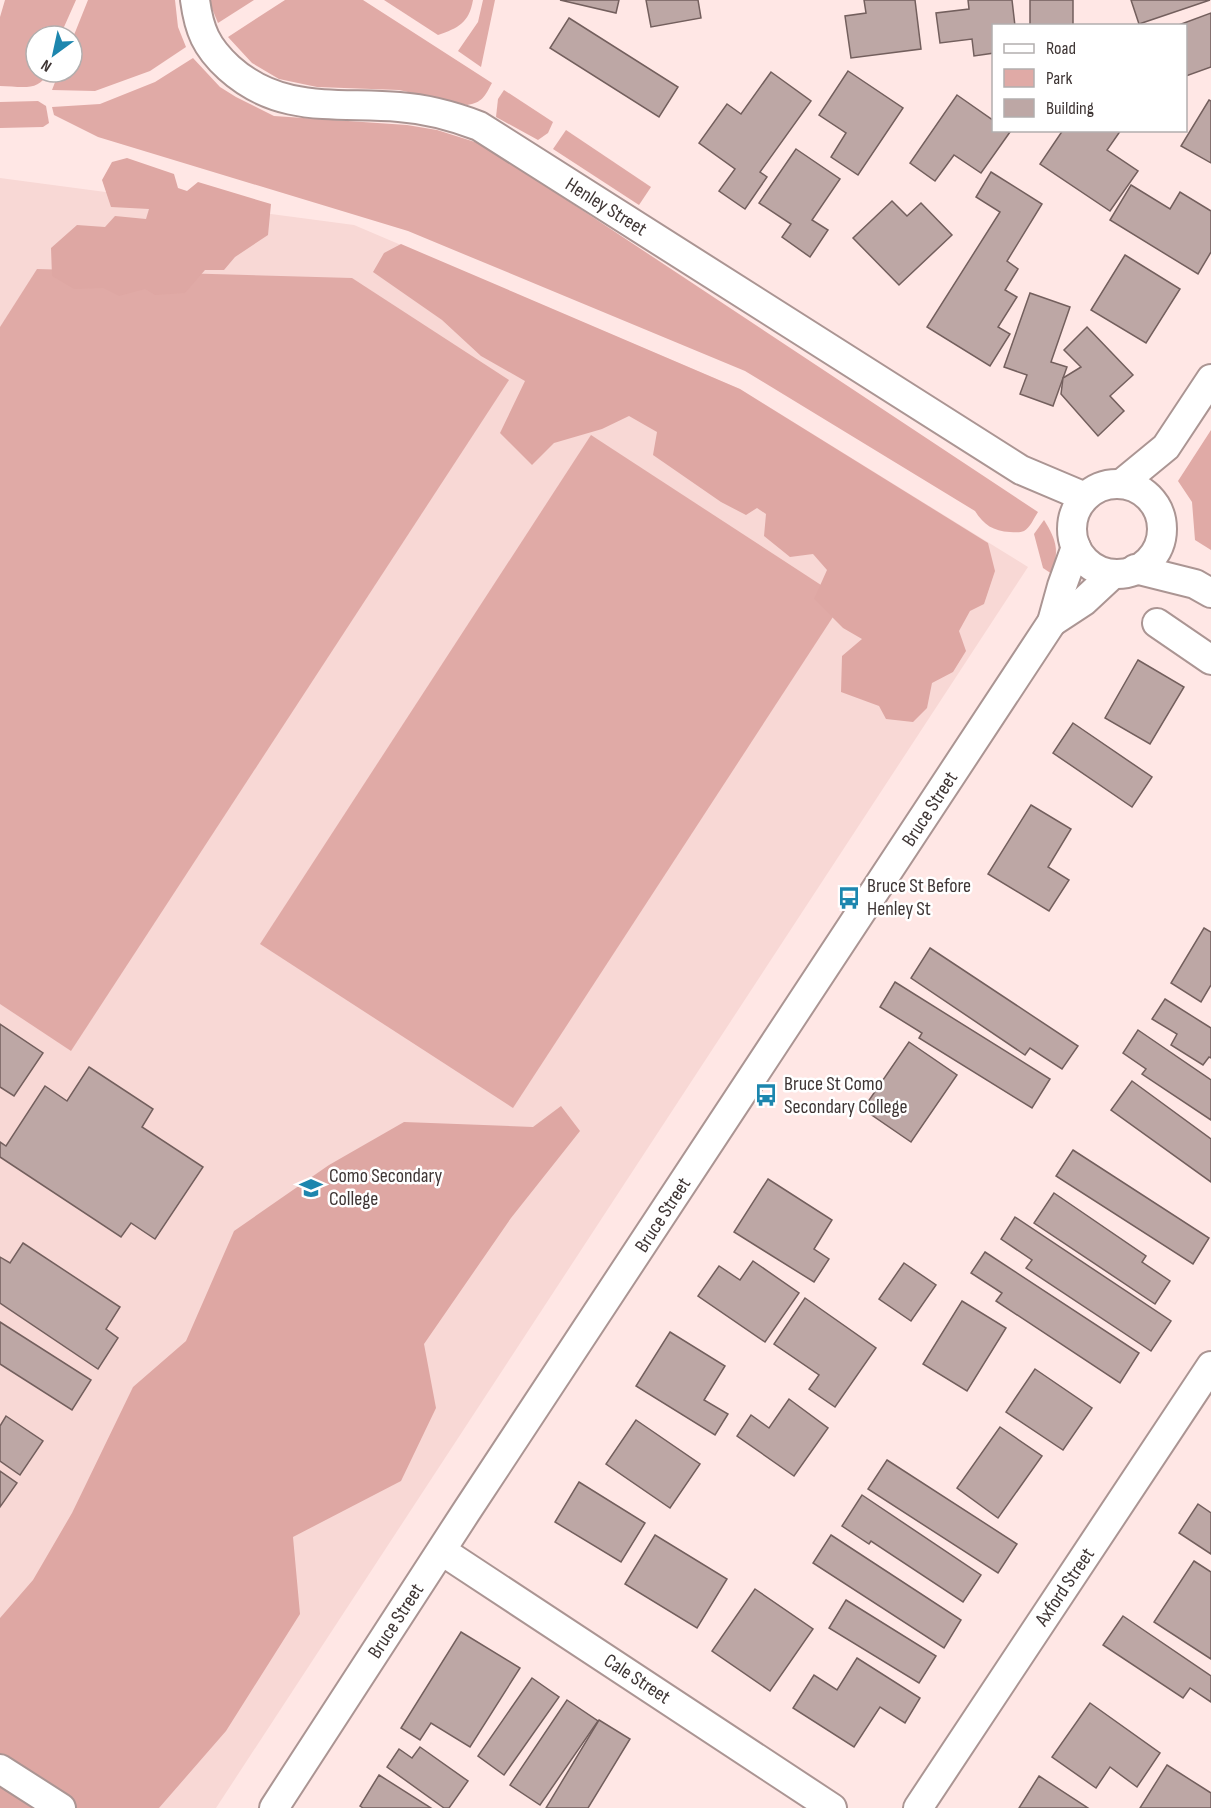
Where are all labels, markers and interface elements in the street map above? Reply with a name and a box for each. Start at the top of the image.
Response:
north arrow [24,24,84,84]
legend [992,24,1187,132]
text: Road [1046,38,1076,59]
text: N [38,55,55,76]
text: Park [1046,68,1072,89]
text: Building [1046,98,1094,119]
street label: Henley Street [561,173,651,241]
street label: Bruce Street [897,767,963,851]
place label: Bruce St Before Henley St [867,874,971,921]
bus stop icon: Bruce St Before Henley St [836,885,862,911]
place label: Bruce St Como Secondary College [784,1072,907,1119]
bus stop icon: Bruce St Como Secondary College [753,1082,779,1108]
place label: Como Secondary College [329,1164,442,1211]
street label: Bruce Street [630,1173,696,1257]
school or university icon: Como Secondary College [298,1175,324,1201]
street label: Axford Street [1030,1543,1100,1631]
street label: Bruce Street [363,1579,429,1663]
street label: Cale Street [599,1649,675,1709]

